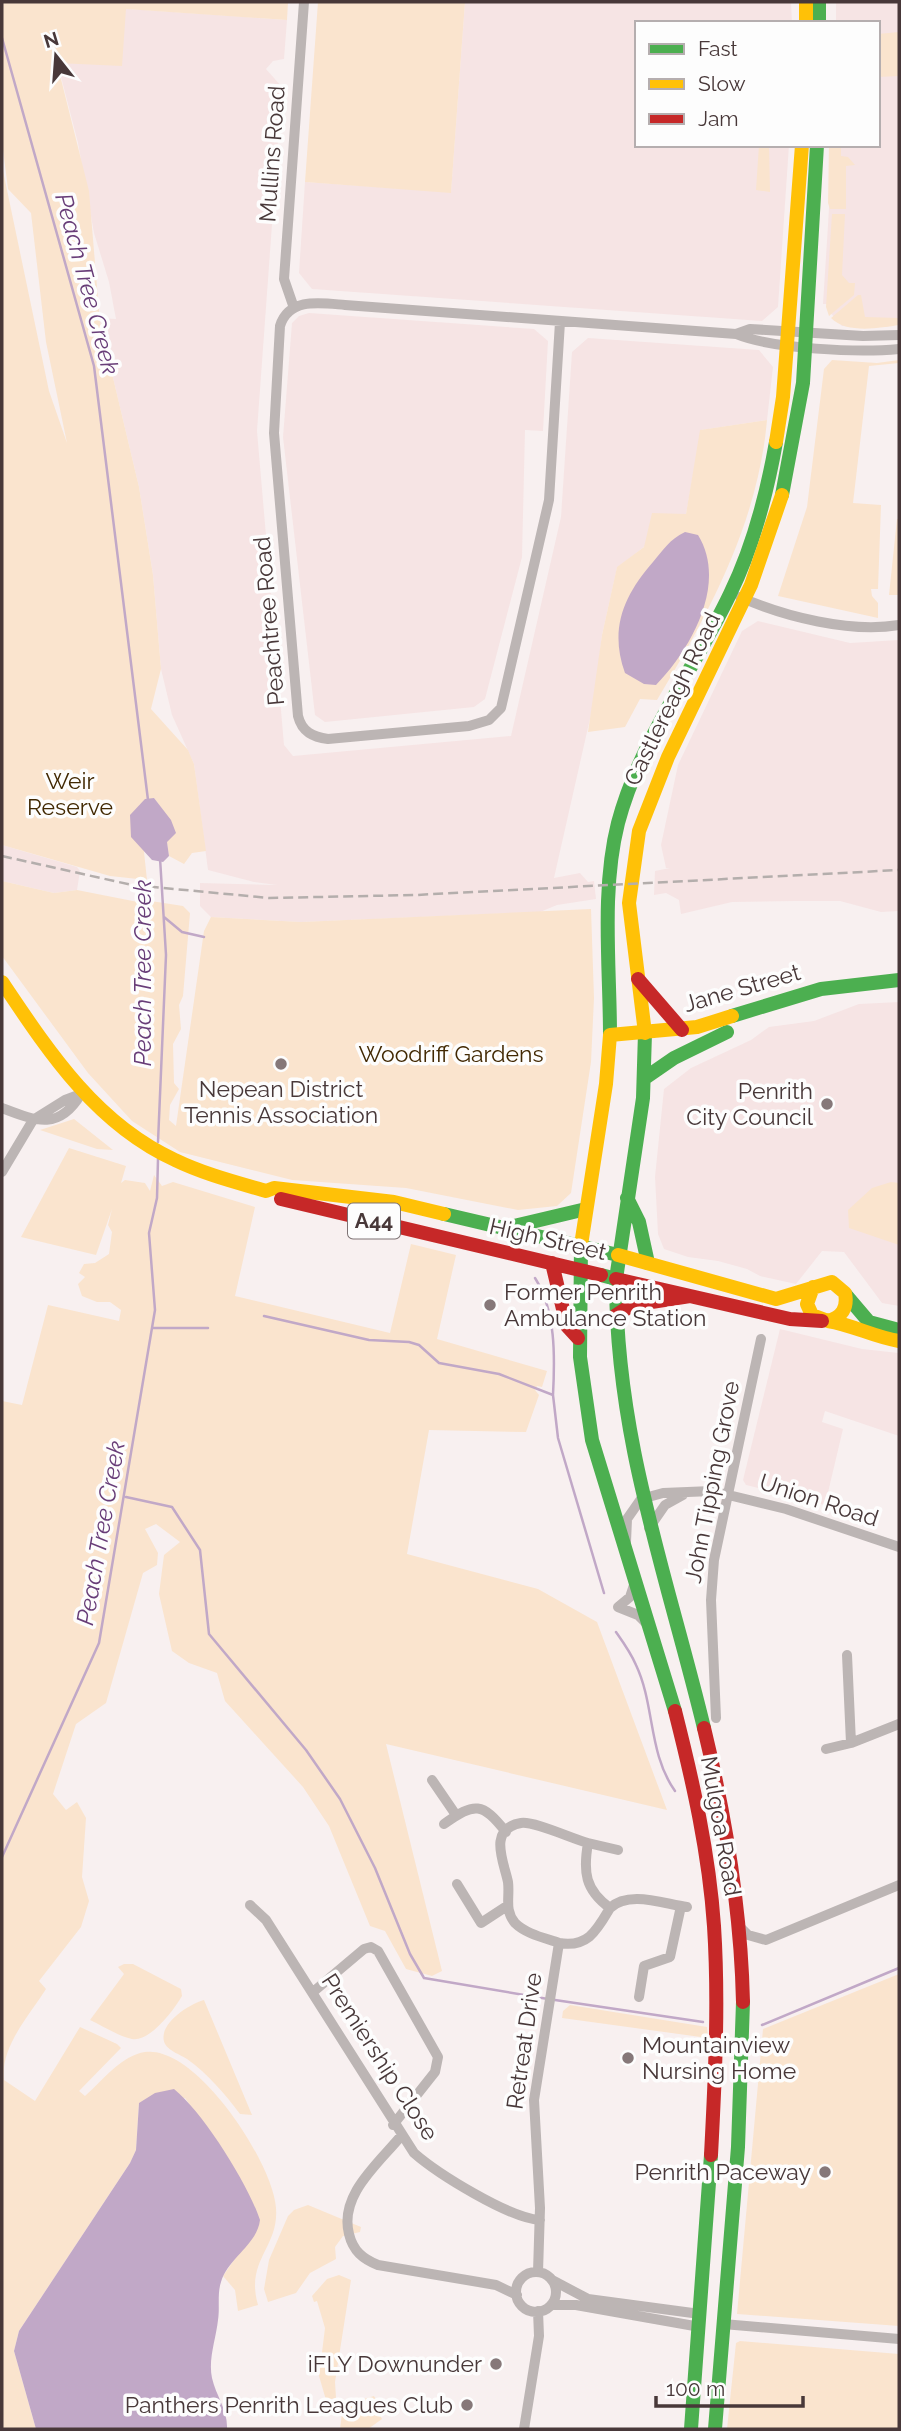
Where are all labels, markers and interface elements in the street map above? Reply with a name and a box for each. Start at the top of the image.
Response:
north arrow [21,21,91,91]
legend [635,21,880,147]
text: N [41,27,61,52]
text: Fast [698,36,738,61]
text: Slow [698,71,746,96]
street label: Mullins Road [253,85,290,223]
text: Jam [698,106,739,131]
water label: Peach Tree Creek [49,190,126,378]
street label: Peachtree Road [248,535,289,707]
street label: Castlereagh Road [618,608,725,790]
park label: Weir Reserve [27,767,113,820]
water label: Peach Tree Creek [128,880,157,1066]
street label: Jane Street [680,958,804,1017]
park label: Woodriff Gardens [358,1040,544,1067]
marker: Nepean District Tennis Association [273,1056,289,1072]
place label: Nepean District Tennis Association [184,1075,378,1128]
place label: Penrith City Council [686,1077,814,1130]
marker: Penrith City Council [819,1096,835,1112]
road number: A44 [348,1204,400,1238]
street label: High Street [487,1212,610,1265]
place label: Former Penrith Ambulance Station [504,1278,706,1331]
marker: Former Penrith Ambulance Station [482,1297,498,1313]
street label: John Tipping Grove [679,1379,744,1585]
water label: Peach Tree Creek [70,1438,131,1627]
street label: Union Road [756,1468,882,1531]
street label: Mulgoa Road [696,1754,747,1898]
street label: Premiership Close [316,1968,444,2145]
street label: Retreat Drive [501,1971,546,2111]
place label: Mountainview Nursing Home [642,2031,796,2084]
marker: Mountainview Nursing Home [620,2050,636,2066]
place label: Penrith Paceway [635,2158,811,2185]
marker: Penrith Paceway [817,2164,833,2180]
place label: iFLY Downunder [308,2350,482,2377]
marker: iFLY Downunder [488,2356,504,2372]
scale bar [656,2364,803,2408]
text: 100 m [666,2376,725,2401]
place label: Panthers Penrith Leagues Club [125,2391,453,2418]
marker: Panthers Penrith Leagues Club [459,2397,475,2413]

